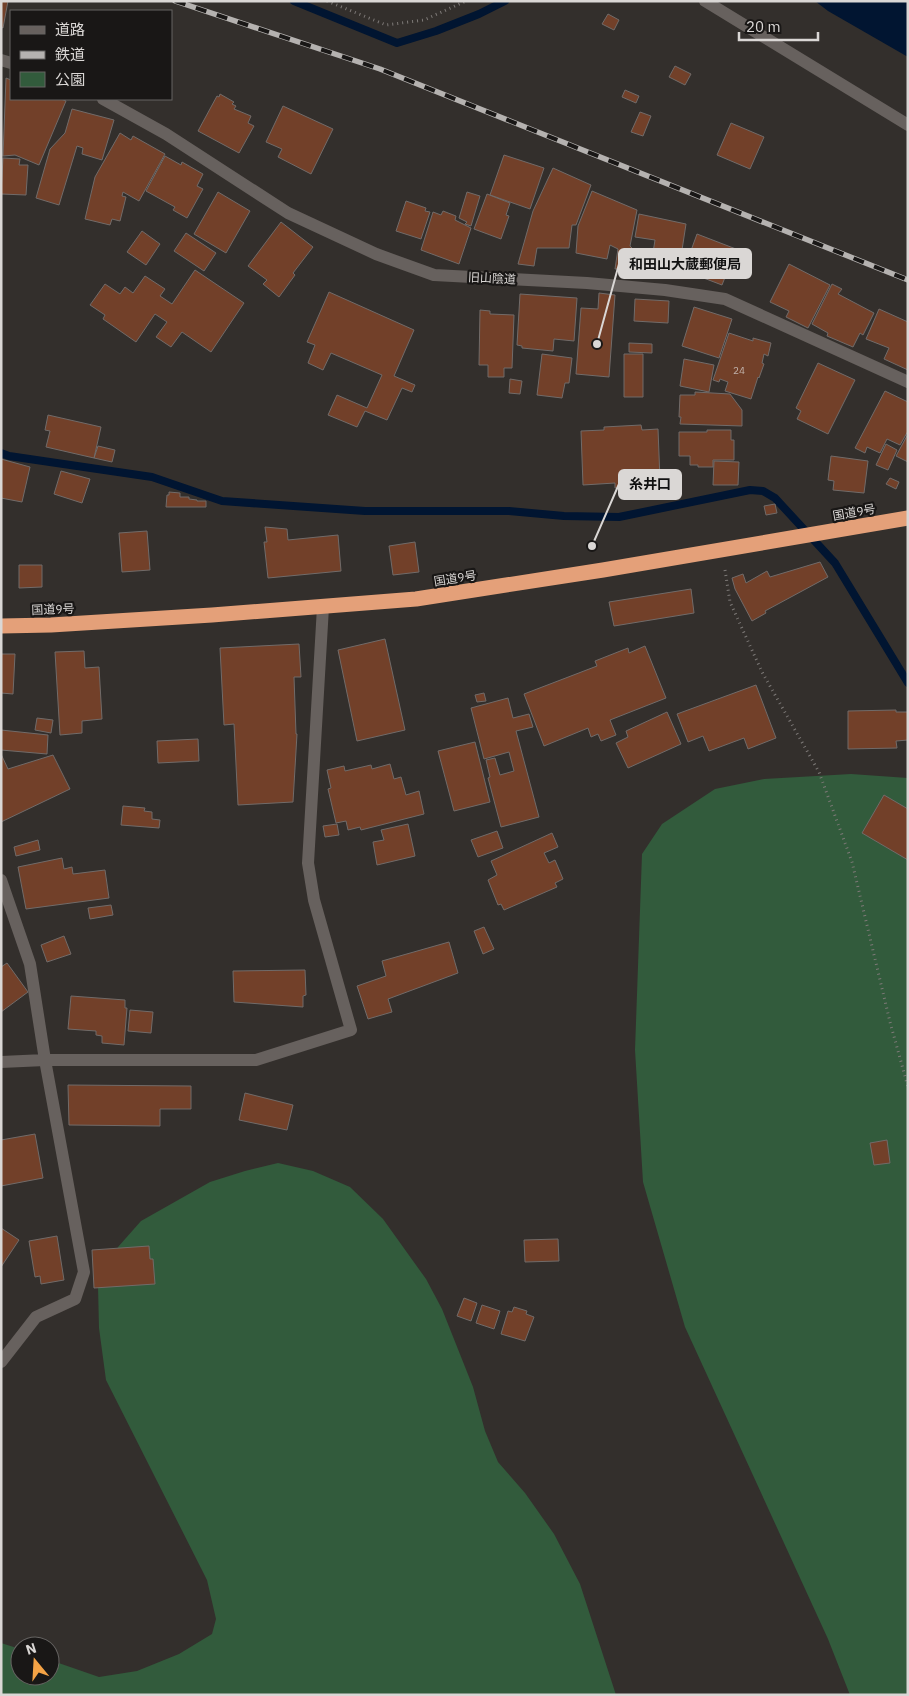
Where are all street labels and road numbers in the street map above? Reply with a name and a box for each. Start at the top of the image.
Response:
street label: 旧山陰道 [468,269,516,287]
street label: 国道9号 [831,501,877,523]
street label: 国道9号 [432,567,478,589]
street label: 国道9号 [31,601,75,617]

